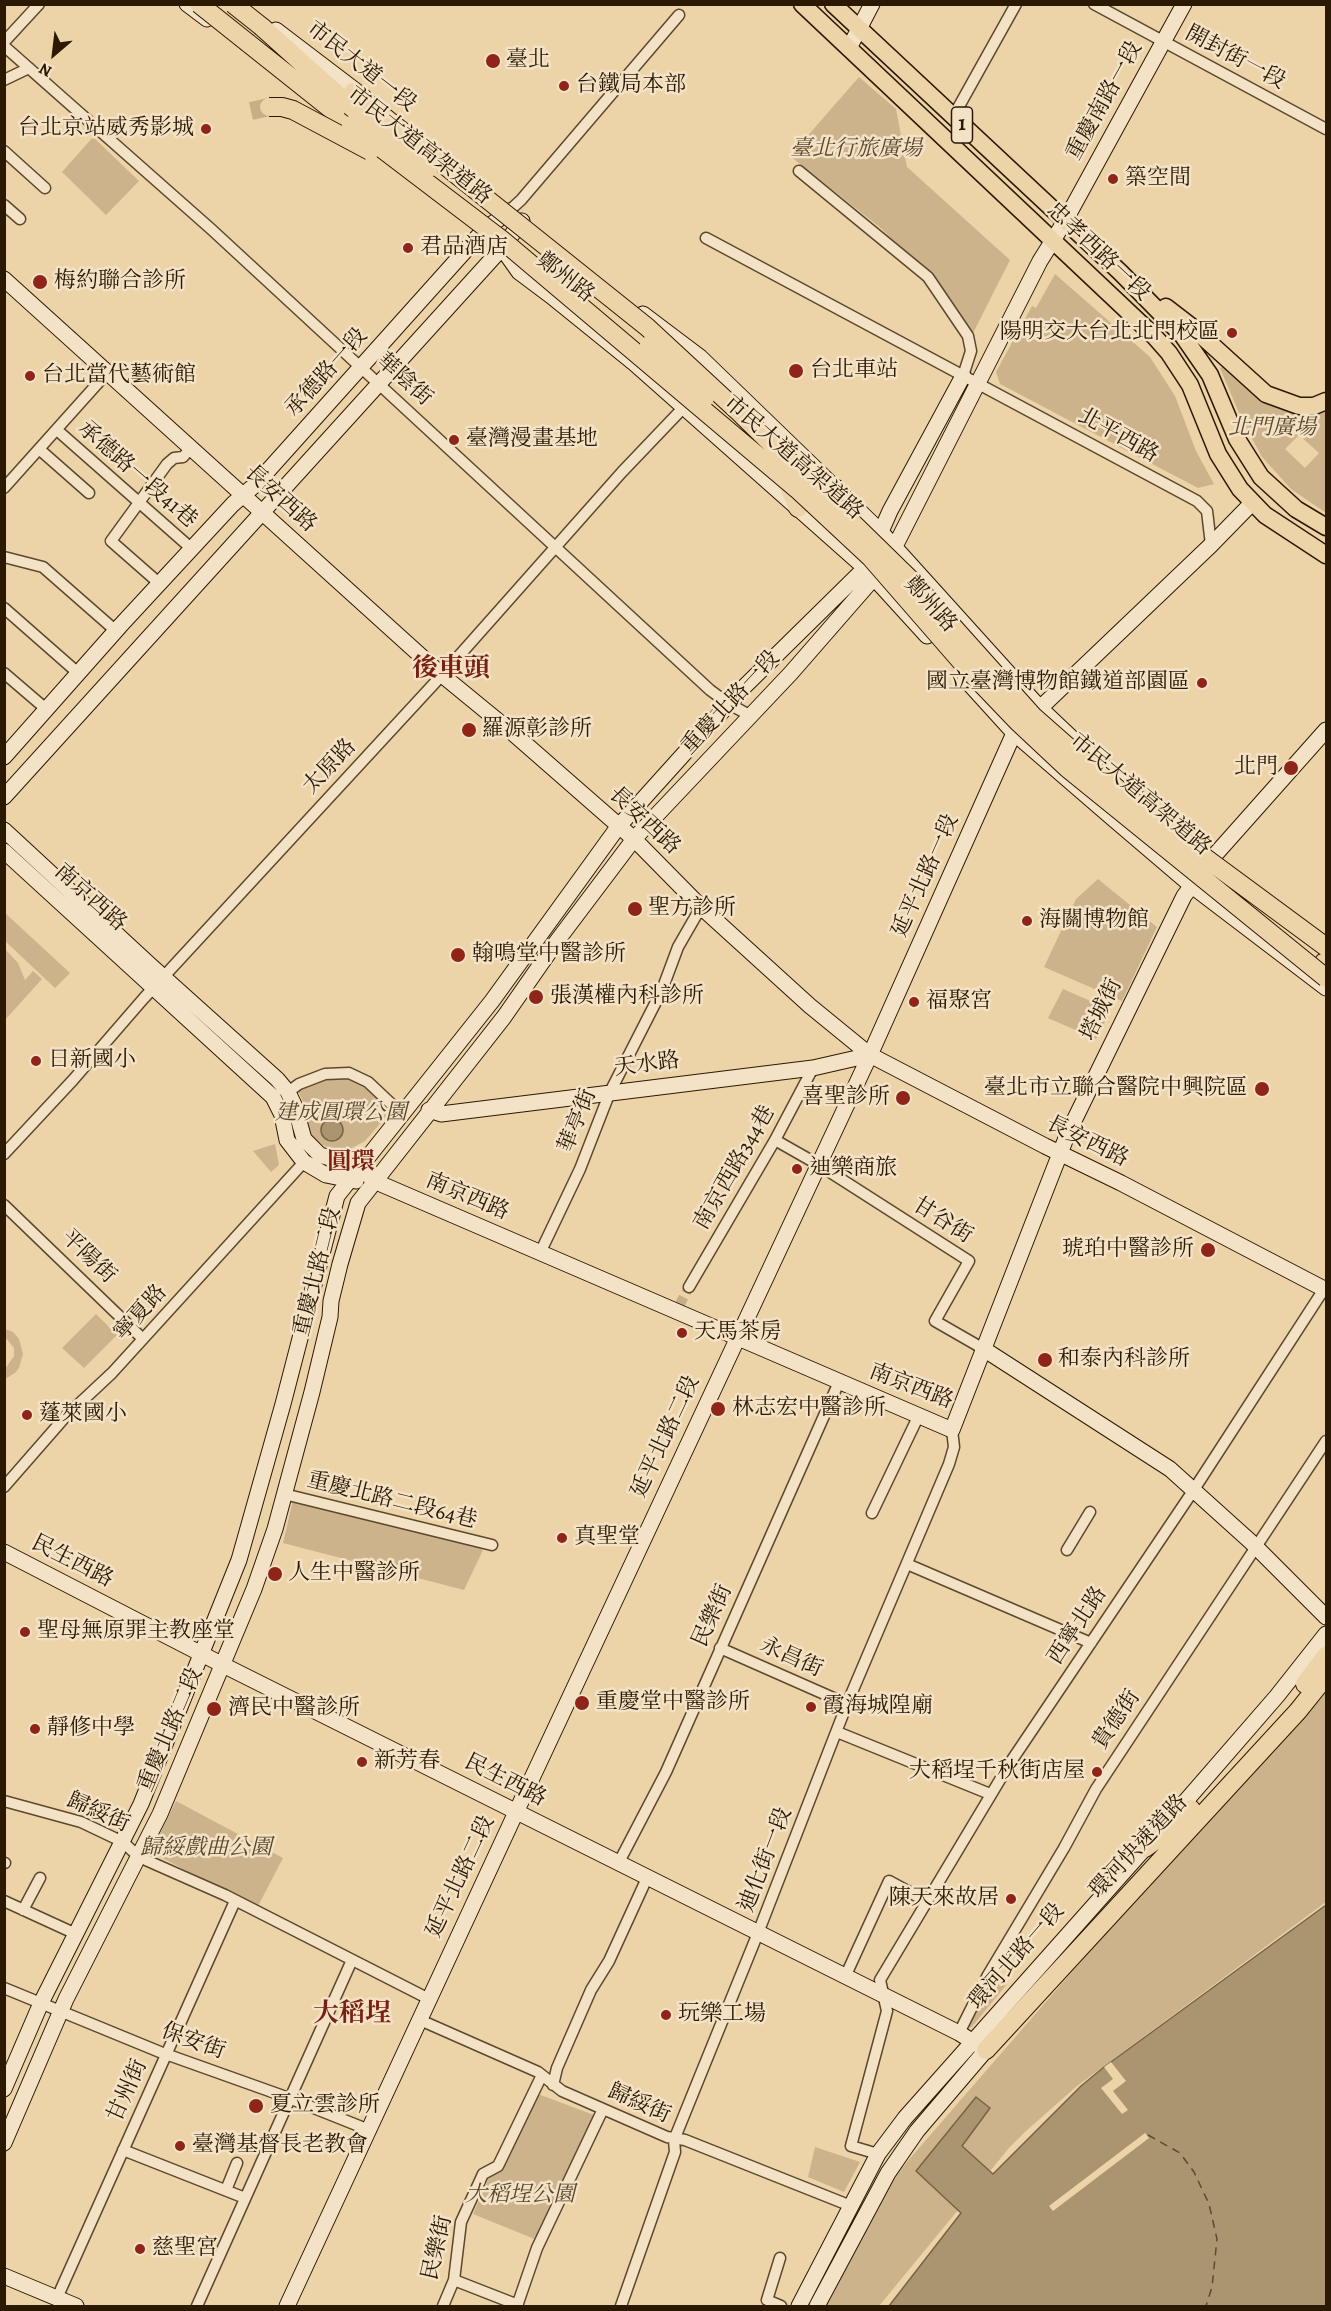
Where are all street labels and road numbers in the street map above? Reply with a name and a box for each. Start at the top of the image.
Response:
street label: 市民大道一段 [301,16,421,118]
street label: 開封街一段 [1180,21,1290,95]
street label: 重慶南路一段 [1061,37,1149,165]
street label: 市民大道高架道路 [342,81,496,211]
road number: 1 [952,107,972,143]
street label: 忠孝西路一段 [1041,197,1155,307]
street label: 鄭州路 [531,247,599,309]
street label: 承德路一段 [280,323,374,423]
street label: 華陰街 [371,348,437,412]
street label: 市民大道高架道路 [718,390,868,526]
street label: 北平西路 [1073,403,1163,469]
street label: 承德路一段41巷 [72,416,202,534]
street label: 長安西路 [238,460,322,538]
street label: 鄭州路 [898,572,962,638]
street label: 重慶北路一段 [676,646,786,760]
street label: 市民大道高架道路 [1064,728,1216,862]
street label: 太原路 [298,734,362,800]
street label: 長安西路 [603,781,685,861]
street label: 延平北路一段 [887,810,965,942]
street label: 南京西路 [48,859,132,937]
street label: 塔城街 [1076,975,1128,1045]
street label: 天水路 [613,1048,681,1082]
street label: 華亭街 [553,1085,603,1157]
street label: 南京西路344巷 [689,1101,781,1235]
street label: 長安西路 [1042,1111,1132,1173]
street label: 南京西路 [421,1168,513,1226]
street label: 甘谷街 [907,1192,977,1250]
street label: 重慶北路二段 [289,1205,347,1339]
street label: 平陽街 [55,1225,121,1289]
street label: 寧夏路 [109,1280,173,1346]
street label: 南京西路 [865,1359,957,1415]
street label: 延平北路二段 [626,1372,706,1502]
street label: 重慶北路二段64巷 [304,1467,480,1535]
street label: 民生西路 [27,1530,117,1594]
street label: 民樂街 [688,1580,738,1652]
street label: 西寧北路 [1043,1582,1113,1670]
street label: 永昌街 [755,1633,827,1683]
street label: 重慶北路二段 [133,1664,209,1796]
street label: 貴德街 [1088,1685,1146,1755]
street label: 民生西路 [460,1749,550,1813]
street label: 歸綏街 [62,1788,134,1838]
street label: 環河快速道路 [1084,1790,1194,1904]
street label: 迪化街一段 [734,1804,798,1916]
street label: 延平北路二段 [421,1812,501,1942]
street label: 環河北路一段 [964,1899,1070,2015]
street label: 保安街 [157,2018,229,2066]
street label: 甘州街 [103,2055,153,2127]
street label: 歸綏街 [603,2079,675,2129]
street label: 民樂街 [418,2213,458,2283]

